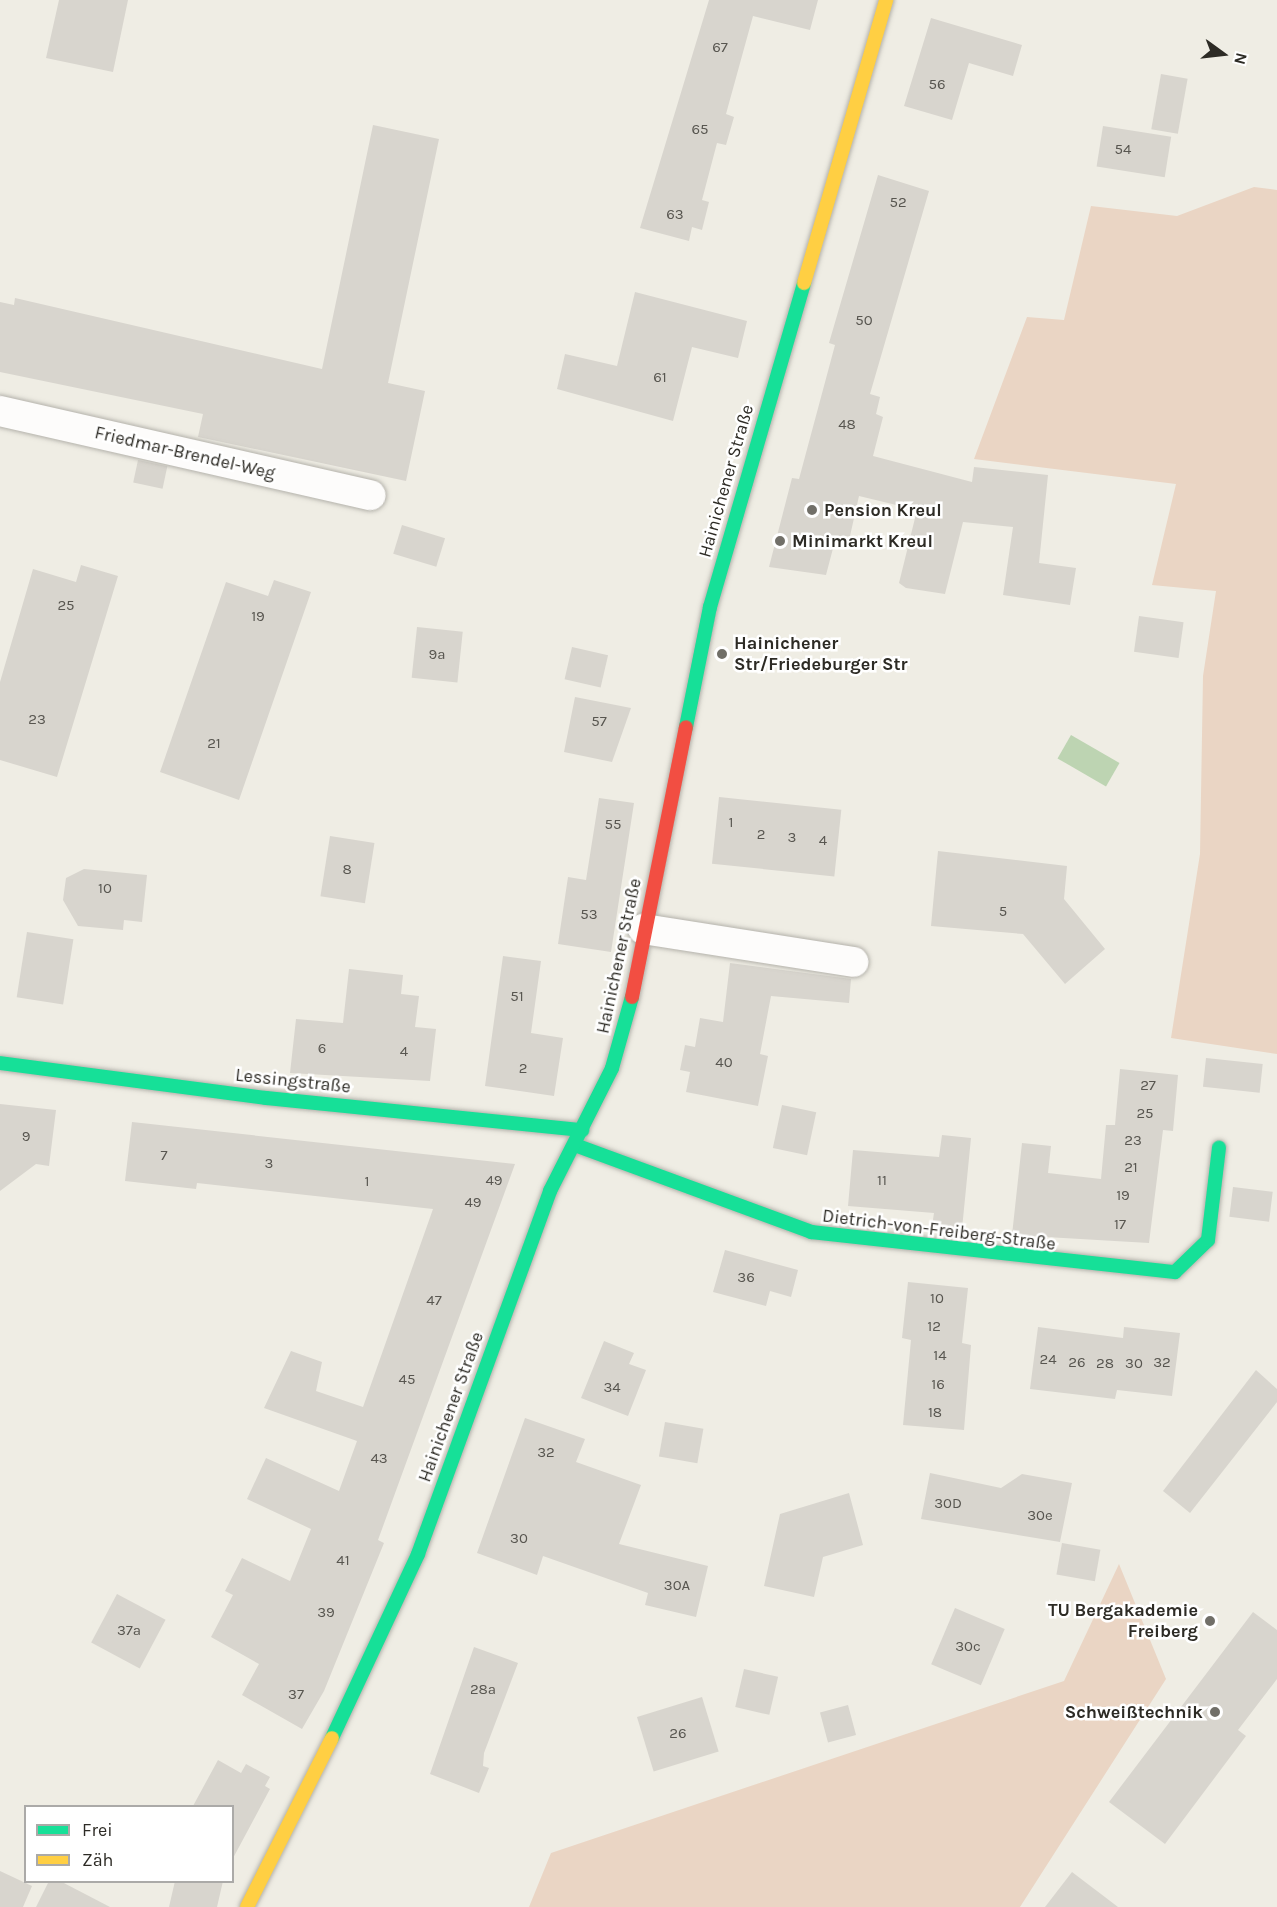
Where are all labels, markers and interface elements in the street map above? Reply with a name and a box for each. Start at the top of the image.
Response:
north arrow [1193,24,1253,84]
house number: 67 [712,39,728,57]
text: N [1230,51,1252,67]
house number: 56 [928,76,946,94]
house number: 65 [691,121,709,139]
house number: 54 [1115,141,1131,159]
house number: 52 [889,194,907,212]
house number: 63 [666,206,684,224]
house number: 50 [855,312,873,330]
house number: 61 [653,369,667,387]
street label: Hainichener Straße [694,402,758,560]
house number: 48 [838,416,856,434]
street label: Friedmar-Brendel-Weg [93,422,277,484]
place label: Pension Kreul [824,499,942,521]
marker: Pension Kreul [805,503,819,517]
place label: Minimarkt Kreul [792,530,933,552]
marker: Minimarkt Kreul [773,534,787,548]
house number: 25 [57,597,75,615]
house number: 19 [251,608,265,626]
place label: Hainichener Str/Friedeburger Str [734,633,908,676]
house number: 9a [429,646,445,664]
marker: Hainichener Str/Friedeburger Str [715,647,729,661]
house number: 23 [28,711,46,729]
house number: 57 [591,713,607,731]
house number: 21 [207,735,221,753]
house number: 1 [729,814,733,832]
house number: 55 [605,816,621,834]
house number: 2 [757,826,765,844]
house number: 3 [788,829,796,847]
house number: 4 [819,832,827,850]
house number: 8 [342,861,352,879]
street label: Hainichener Straße [592,876,646,1036]
house number: 10 [98,880,112,898]
house number: 5 [999,903,1007,921]
house number: 53 [580,906,598,924]
house number: 51 [510,988,524,1006]
house number: 6 [318,1040,326,1058]
house number: 4 [400,1043,408,1061]
house number: 40 [715,1054,733,1072]
house number: 2 [519,1060,527,1078]
street label: Lessingstraße [234,1064,352,1098]
house number: 27 [1140,1077,1156,1095]
house number: 25 [1136,1105,1154,1123]
house number: 9 [22,1128,30,1146]
house number: 23 [1124,1132,1142,1150]
house number: 7 [160,1147,168,1165]
house number: 3 [265,1155,273,1173]
house number: 21 [1124,1159,1138,1177]
house number: 49 [485,1172,503,1190]
house number: 11 [877,1172,887,1190]
house number: 1 [365,1173,369,1191]
house number: 19 [1116,1187,1130,1205]
house number: 49 [464,1194,482,1212]
street label: Dietrich-von-Freiberg-Straße [821,1205,1057,1255]
house number: 17 [1114,1216,1126,1234]
house number: 36 [737,1269,755,1287]
house number: 10 [930,1290,944,1308]
house number: 47 [426,1292,442,1310]
house number: 12 [927,1318,941,1336]
street label: Hainichener Straße [414,1329,488,1485]
house number: 14 [933,1347,947,1365]
house number: 24 [1039,1351,1057,1369]
house number: 26 [1068,1354,1086,1372]
house number: 32 [1153,1354,1171,1372]
house number: 28 [1096,1355,1114,1373]
house number: 30 [1125,1355,1143,1373]
house number: 45 [399,1371,415,1389]
house number: 16 [931,1376,945,1394]
house number: 34 [603,1379,621,1397]
house number: 18 [928,1404,942,1422]
house number: 32 [537,1444,555,1462]
house number: 43 [370,1450,388,1468]
house number: 30D [934,1495,962,1513]
house number: 30e [1027,1507,1053,1525]
house number: 30 [510,1530,528,1548]
house number: 41 [336,1552,350,1570]
house number: 30A [664,1577,690,1595]
place label: TU Bergakademie Freiberg [1048,1600,1198,1642]
house number: 39 [317,1604,335,1622]
marker: TU Bergakademie Freiberg [1203,1614,1217,1628]
house number: 37a [117,1622,141,1640]
house number: 30c [955,1638,981,1656]
house number: 28a [470,1681,496,1699]
house number: 37 [288,1686,304,1704]
place label: Schweißtechnik [1065,1701,1203,1723]
marker: Schweißtechnik [1208,1705,1222,1719]
house number: 26 [669,1725,687,1743]
legend [24,1805,234,1883]
text: Frei [82,1819,113,1841]
text: Zäh [82,1849,113,1871]

